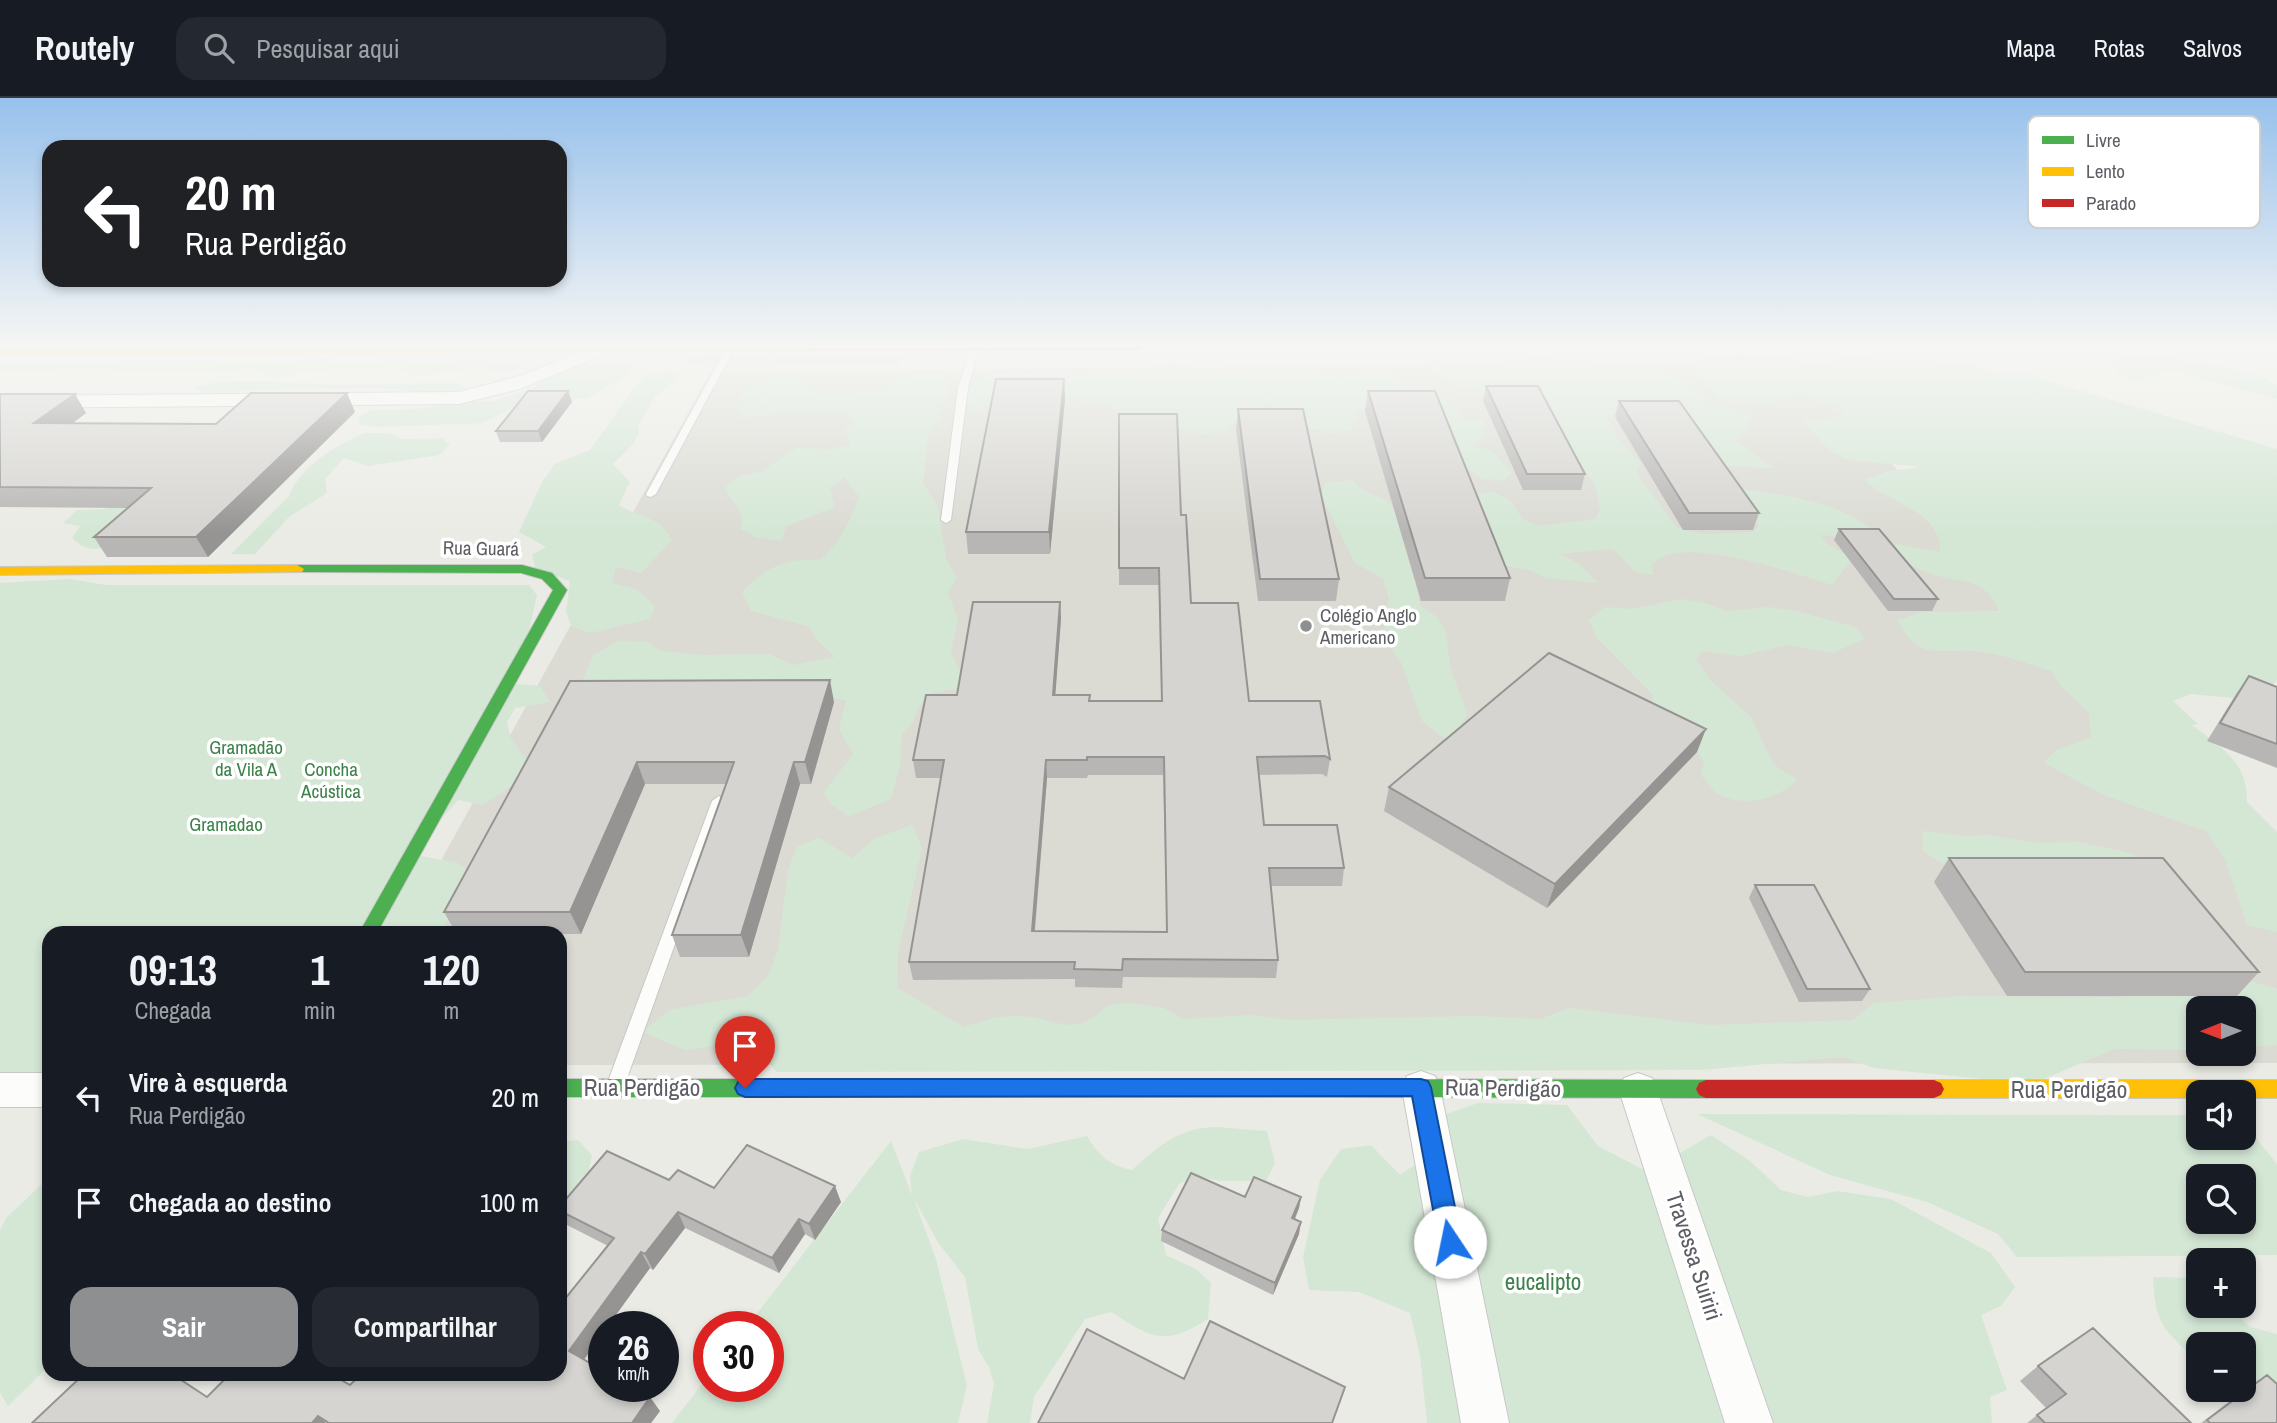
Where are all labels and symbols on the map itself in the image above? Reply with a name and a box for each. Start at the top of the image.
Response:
legend [2028,116,2260,228]
text: Livre [2086,127,2121,153]
text: Lento [2086,158,2125,184]
text: Parado [2086,190,2136,216]
street label: Rua Guará [443,534,520,562]
place label: Colégio Anglo Americano [1319,602,1417,650]
marker: Colégio Anglo Americano [1298,618,1314,634]
park label: Gramadão da Vila A [209,734,283,782]
park label: Concha Acústica [300,756,361,804]
park label: Gramadao [189,811,263,837]
north arrow [2186,996,2256,1066]
pin [715,1016,775,1088]
street label: Rua Perdigão [1445,1071,1561,1104]
street label: Rua Perdigão [584,1072,700,1103]
street label: Rua Perdigão [2011,1074,2127,1105]
street label: Travessa Suiriri [1659,1188,1730,1324]
position arrow [1413,1205,1487,1279]
park label: eucalipto [1505,1266,1581,1297]
speed limit sign: 30 [693,1311,784,1402]

